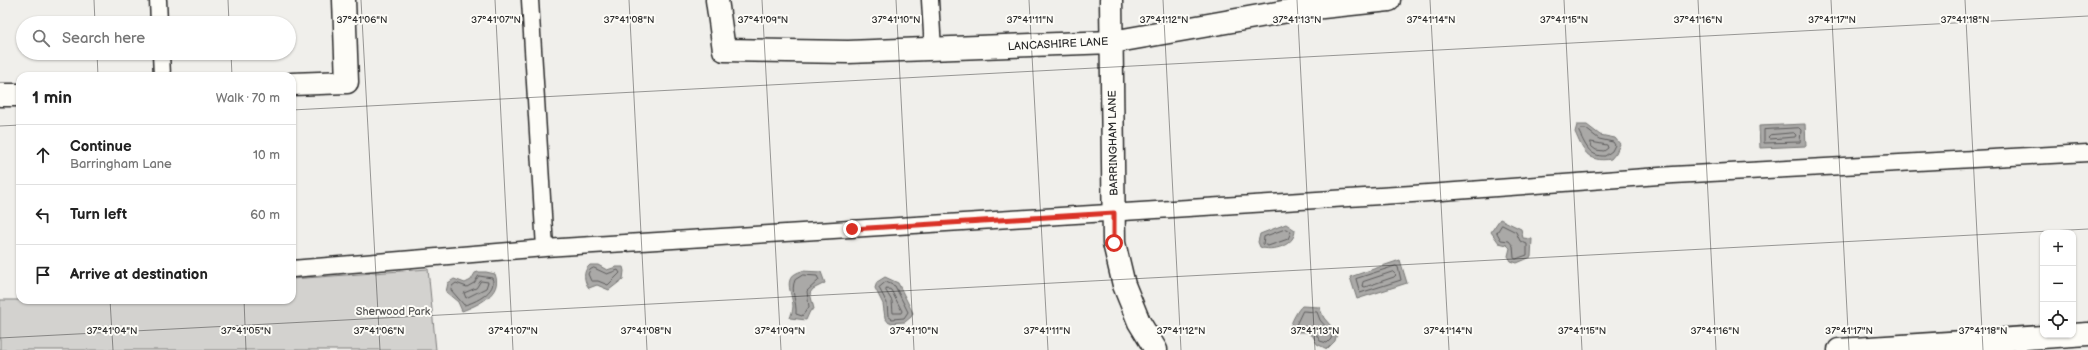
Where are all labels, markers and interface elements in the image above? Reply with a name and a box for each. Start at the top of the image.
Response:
text: 37°41'06"N [336,14,388,26]
text: 37°41'07"N [471,14,521,26]
text: 37°41'08"N [604,14,654,26]
text: 37°41'09"N [738,14,788,26]
text: 37°41'10"N [872,14,920,26]
text: 37°41'11"N [1007,14,1053,26]
text: 37°41'12"N [1140,14,1188,26]
text: 37°41'13"N [1272,14,1322,26]
text: 37°41'14"N [1406,14,1456,26]
text: 37°41'15"N [1540,14,1588,26]
text: 37°41'16"N [1673,14,1723,26]
text: 37°41'17"N [1808,14,1856,26]
text: 37°41'18"N [1941,14,1989,26]
search box [16,16,296,60]
icon: search [30,27,52,49]
text: Search here [62,29,145,48]
street label: LANCASHIRE LANE [1007,35,1109,53]
text: 1 min [32,88,72,108]
text: Walk · 70 m [216,90,280,106]
street label: BARRINGHAM LANE [1106,90,1120,196]
text: Continue [70,137,132,156]
icon: ahead [32,144,54,166]
text: 10 m [253,147,280,163]
text: Barringham Lane [70,156,172,172]
icon: left [32,204,54,226]
text: Turn left [70,205,127,224]
text: 60 m [250,207,280,223]
route end [843,220,861,238]
map controls [2040,230,2076,338]
button: + [2040,230,2076,266]
route start [1105,234,1123,252]
icon: arrive [32,264,54,286]
text: Arrive at destination [70,265,208,284]
button: − [2040,266,2076,302]
button: locate [2040,302,2076,338]
park label: Sherwood Park [356,305,431,318]
text: 37°41'04"N [86,325,138,337]
text: 37°41'05"N [221,325,271,337]
text: 37°41'06"N [353,325,405,337]
text: 37°41'07"N [488,325,538,337]
text: 37°41'08"N [621,325,671,337]
text: 37°41'09"N [755,325,805,337]
text: 37°41'10"N [890,325,938,337]
text: 37°41'11"N [1024,325,1070,337]
text: 37°41'12"N [1157,325,1205,337]
text: 37°41'13"N [1290,325,1340,337]
text: 37°41'14"N [1423,325,1473,337]
text: 37°41'15"N [1558,325,1606,337]
text: 37°41'16"N [1690,325,1740,337]
text: 37°41'17"N [1825,325,1873,337]
text: 37°41'18"N [1959,325,2007,337]

